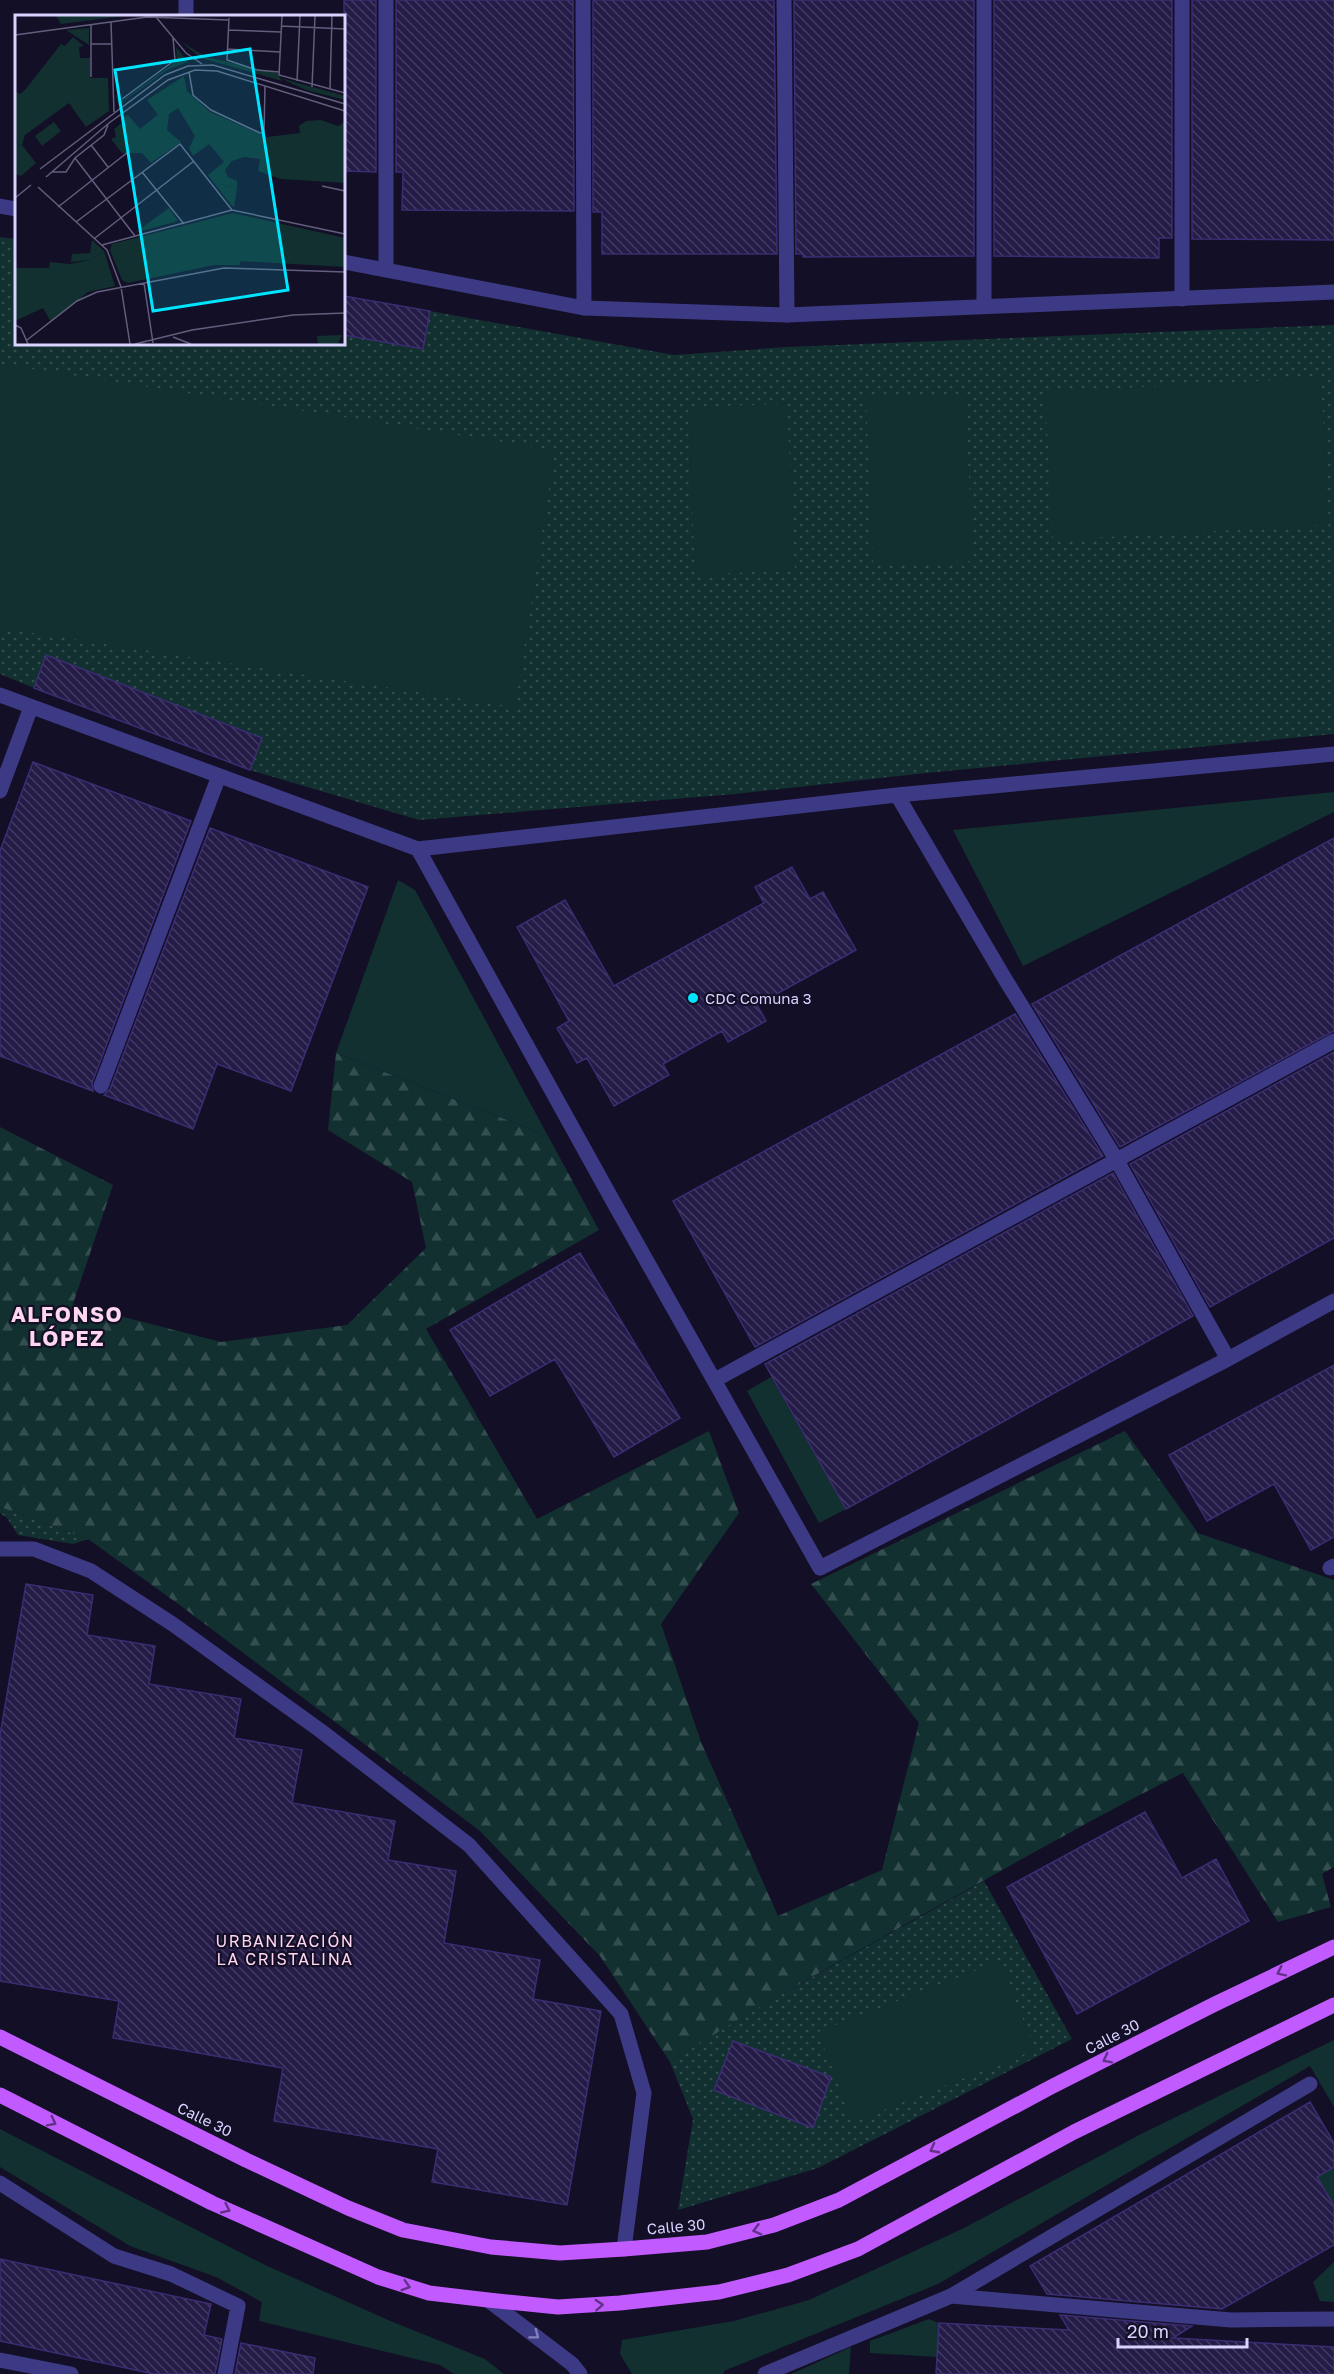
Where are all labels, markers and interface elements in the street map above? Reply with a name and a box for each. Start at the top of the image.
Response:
inset map [15,15,345,345]
place label: CDC Comuna 3 [705,989,811,1007]
marker: CDC Comuna 3 [686,991,700,1005]
district label: ALFONSO LÓPEZ [11,1301,123,1351]
district label: URBANIZACIÓN LA CRISTALINA [216,1931,354,1969]
one-way arrow [1277,1965,1288,1977]
street label: Calle 30 [1082,2015,1142,2057]
one-way arrow [1102,2052,1113,2063]
street label: Calle 30 [175,2098,235,2140]
one-way arrow [46,2114,57,2126]
one-way arrow [930,2142,940,2153]
one-way arrow [220,2202,231,2214]
street label: Calle 30 [646,2214,706,2238]
one-way arrow [752,2222,762,2235]
one-way arrow [400,2279,411,2291]
one-way arrow [594,2298,603,2311]
scale bar [1118,2311,1247,2349]
text: 20 m [1127,2320,1169,2342]
one-way arrow [528,2328,539,2339]

